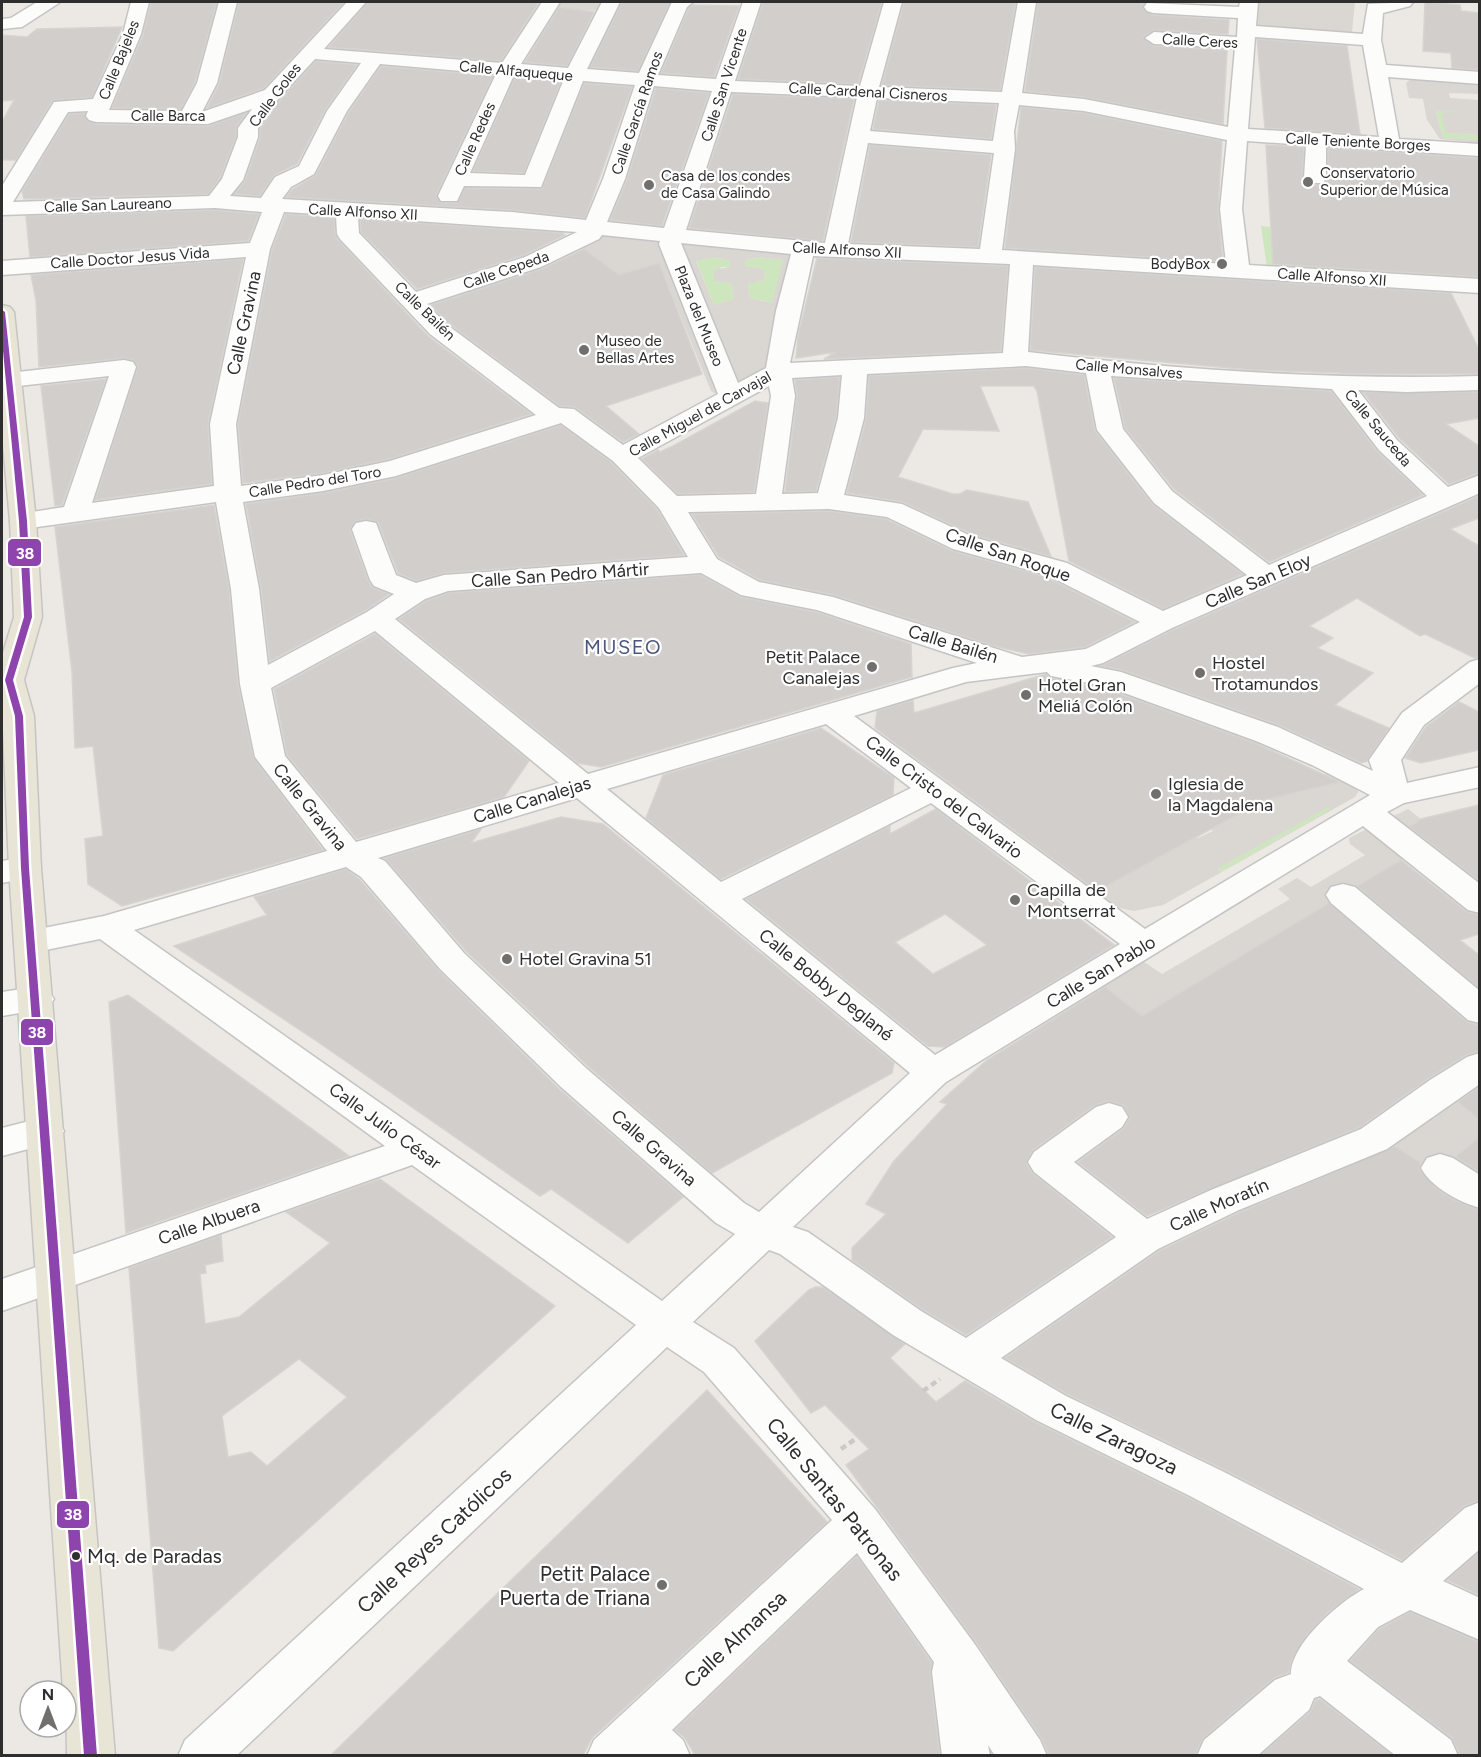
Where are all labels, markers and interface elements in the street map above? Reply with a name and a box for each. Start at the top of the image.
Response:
street label: Calle Bajeles [95,17,143,103]
street label: Calle San Vicente [697,26,751,144]
street label: Calle Ceres [1161,30,1239,52]
street label: Calle García Ramos [607,49,667,177]
street label: Calle Alfaqueque [458,57,574,85]
street label: Calle Goles [245,59,305,131]
street label: Calle Cardenal Cisneros [788,79,948,105]
street label: Calle Redes [451,99,499,179]
street label: Calle Barca [131,107,205,125]
street label: Calle Teniente Borges [1285,129,1431,155]
place label: Conservatorio Superior de Música [1320,164,1449,199]
place label: Casa de los condes de Casa Galindo [661,167,790,202]
marker: Conservatorio Superior de Música [1301,175,1315,189]
marker: Casa de los condes de Casa Galindo [642,178,656,192]
street label: Calle San Laureano [44,194,172,216]
street label: Calle Alfonso XII [308,200,418,224]
street label: Calle Alfonso XII [792,238,902,262]
street label: Calle Doctor Jesus Vida [50,243,210,273]
street label: Calle Cepeda [461,247,551,293]
place label: BodyBox [1151,255,1210,273]
marker: BodyBox [1215,257,1229,271]
street label: Plaza del Museo [671,263,728,369]
street label: Calle Alfonso XII [1277,264,1387,290]
street label: Calle Gravina [222,269,266,377]
street label: Calle Bailén [391,278,459,344]
place label: Museo de Bellas Artes [596,332,674,367]
marker: Museo de Bellas Artes [577,343,591,357]
street label: Calle Monsalves [1075,355,1183,383]
street label: Calle Miguel de Carvajal [626,367,774,461]
street label: Calle Sauceda [1341,386,1415,470]
street label: Calle Pedro del Toro [248,463,383,501]
street label: Calle San Roque [942,523,1074,587]
line badge: 38 [7,538,42,567]
text: 38 [16,544,35,563]
street label: Calle San Eloy [1202,549,1315,613]
street label: Calle San Pedro Mártir [470,558,650,592]
street label: Calle Bailén [906,620,1000,668]
district label: MUSEO [584,635,662,659]
place label: Petit Palace Canalejas [766,646,860,689]
place label: Hostel Trotamundos [1212,652,1318,695]
marker: Petit Palace Canalejas [865,660,879,674]
marker: Hostel Trotamundos [1193,666,1207,680]
place label: Hotel Gran Meliá Colón [1038,674,1133,717]
marker: Hotel Gran Meliá Colón [1019,688,1033,702]
street label: Calle Cristo del Calvario [861,731,1027,863]
street label: Calle Gravina [268,759,352,855]
street label: Calle Canalejas [470,772,594,828]
place label: Iglesia de la Magdalena [1168,773,1273,816]
marker: Iglesia de la Magdalena [1149,787,1163,801]
place label: Capilla de Montserrat [1027,879,1116,922]
marker: Capilla de Montserrat [1008,893,1022,907]
street label: Calle Bobby Deglané [754,924,898,1046]
street label: Calle San Pablo [1042,931,1160,1013]
place label: Hotel Gravina 51 [519,948,652,970]
marker: Hotel Gravina 51 [500,952,514,966]
line badge: 38 [20,1018,54,1046]
text: 38 [28,1023,47,1042]
street label: Calle Julio César [325,1078,445,1174]
street label: Calle Gravina [607,1105,701,1191]
street label: Calle Moratín [1166,1173,1272,1237]
street label: Calle Albuera [155,1194,263,1250]
street label: Calle Zaragoza [1046,1396,1182,1480]
street label: Calle Santas Patronas [761,1412,909,1586]
street label: Calle Reyes Católicos [352,1462,516,1618]
line badge: 38 [56,1500,90,1529]
text: 38 [64,1505,83,1524]
place label: Mq. de Paradas [87,1544,222,1568]
marker: Mq. de Paradas [70,1550,82,1562]
place label: Petit Palace Puerta de Triana [499,1561,650,1610]
marker: Petit Palace Puerta de Triana [655,1578,669,1592]
street label: Calle Almansa [678,1585,792,1693]
north arrow [18,1679,78,1739]
text: N [42,1685,54,1704]

